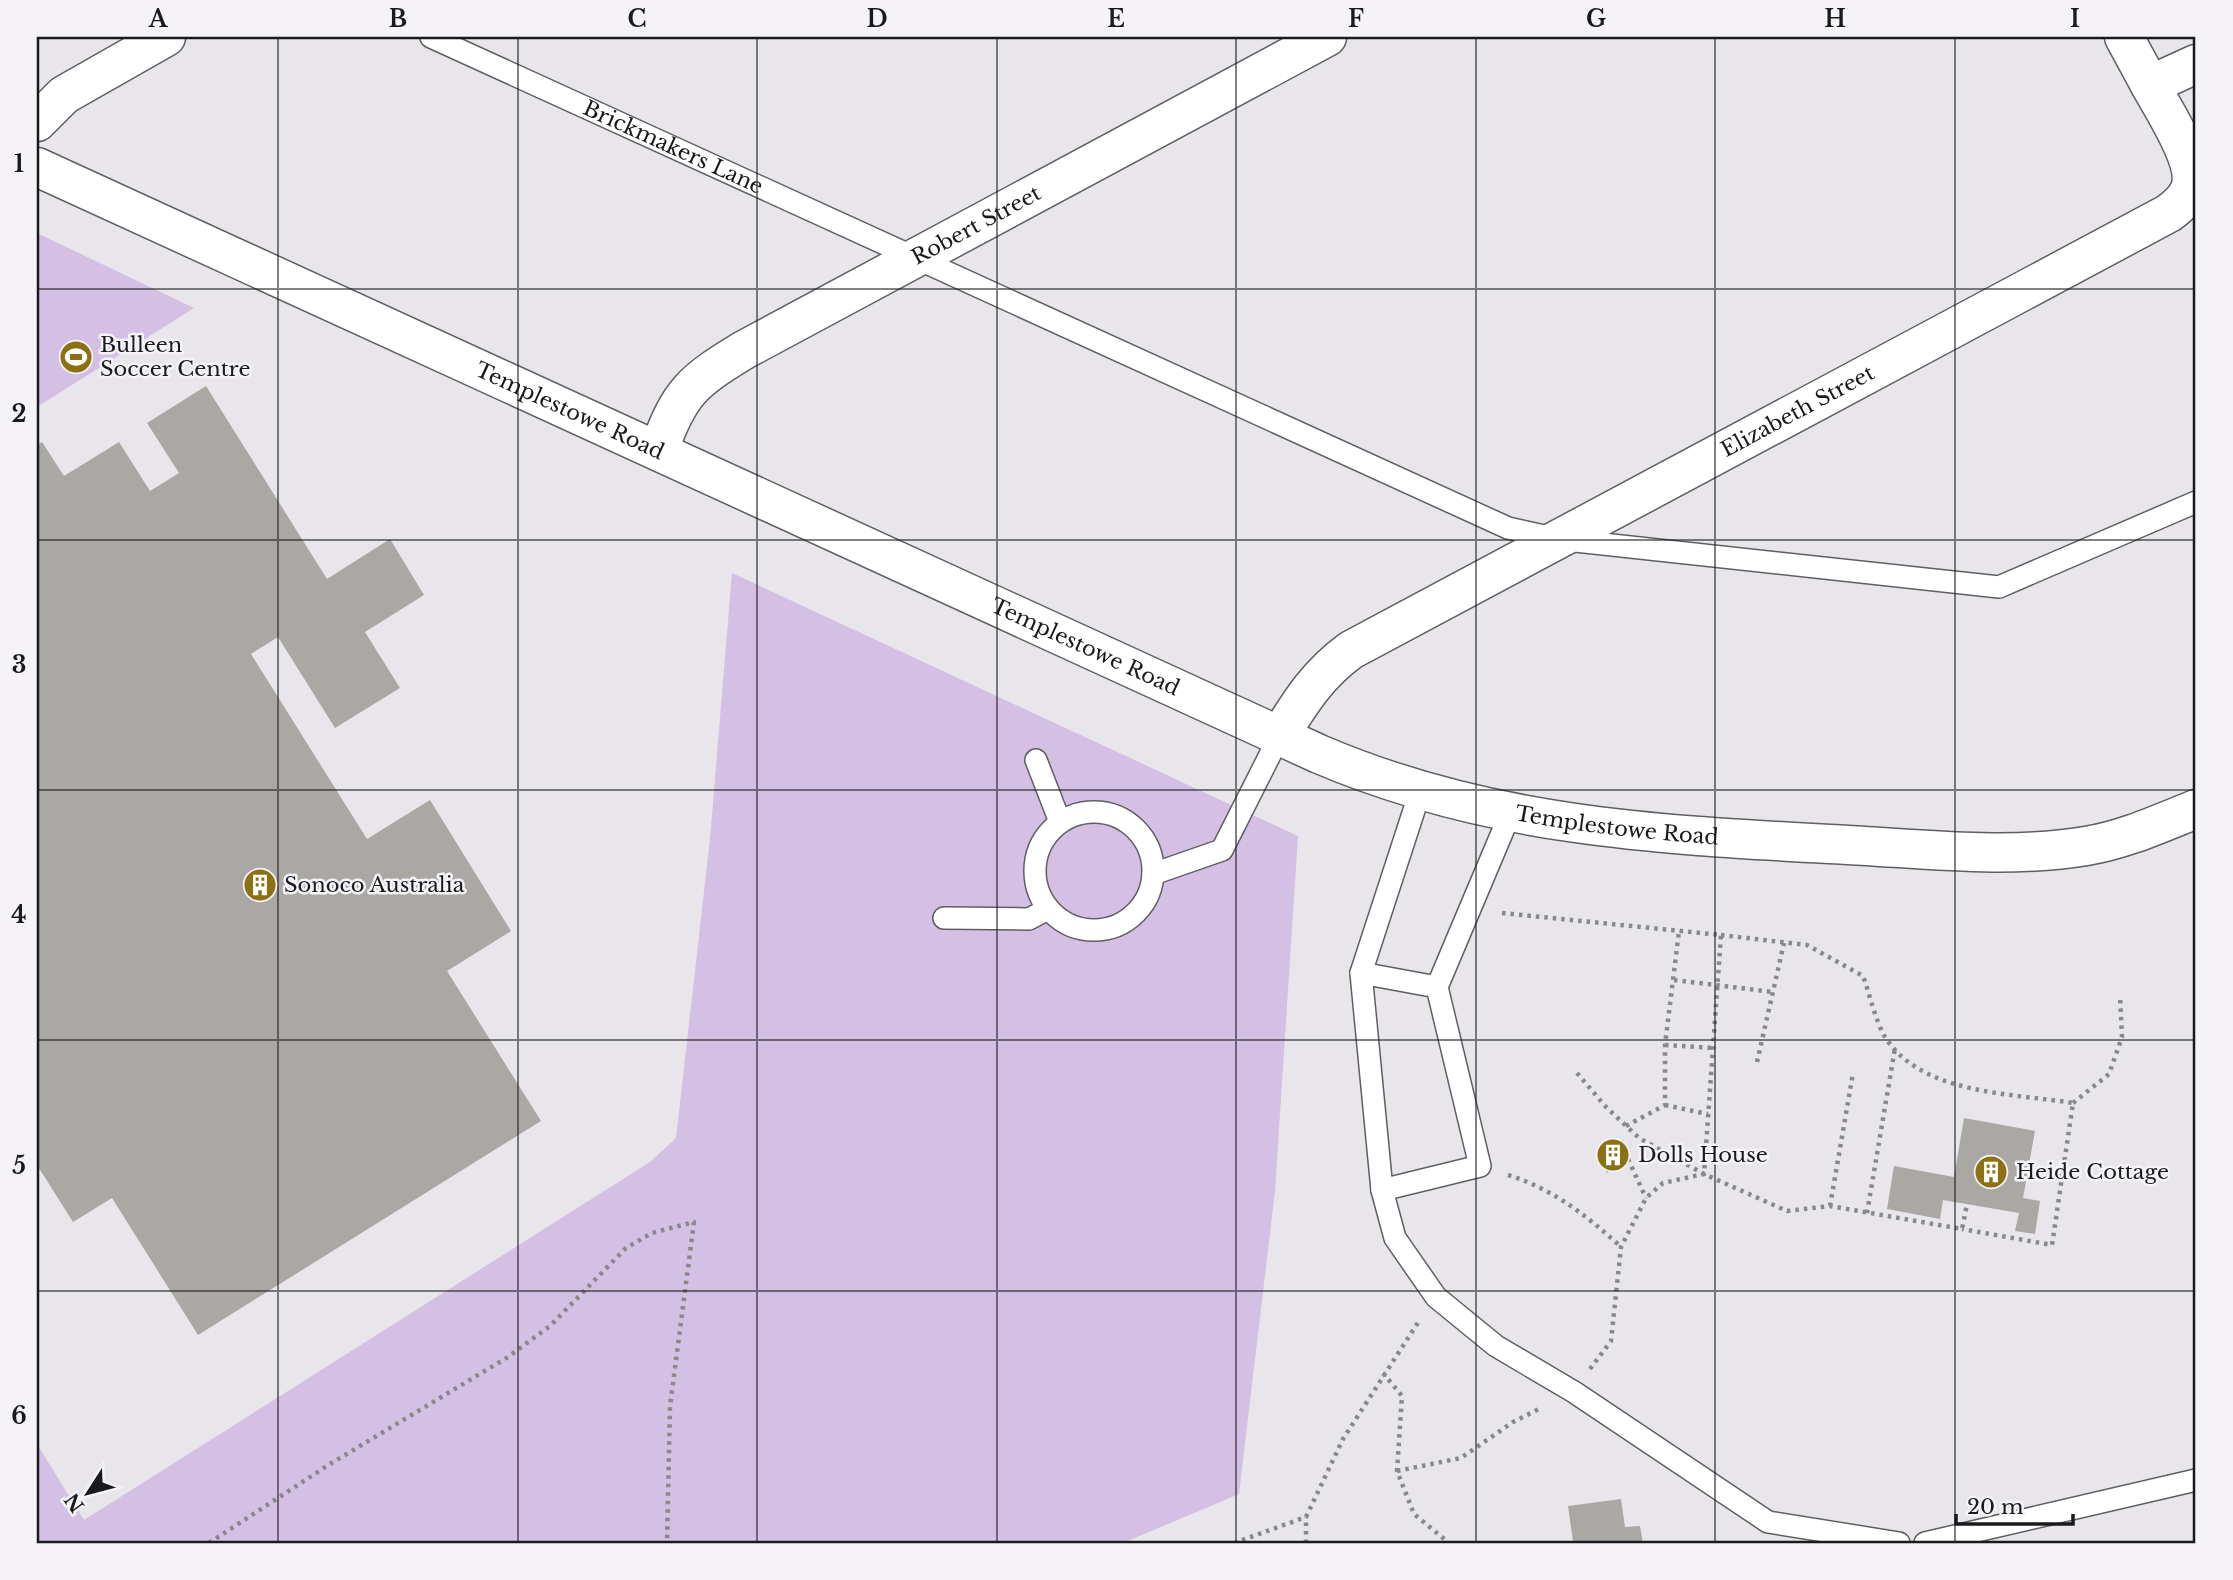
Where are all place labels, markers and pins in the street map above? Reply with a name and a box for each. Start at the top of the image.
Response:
place label: Bulleen Soccer Centre [100,332,250,382]
sports icon: Bulleen Soccer Centre [57,338,95,376]
building icon: Sonoco Australia [241,866,279,904]
place label: Sonoco Australia [284,872,465,898]
building icon: Dolls House [1594,1136,1632,1174]
place label: Dolls House [1638,1142,1768,1168]
building icon: Heide Cottage [1972,1153,2010,1191]
place label: Heide Cottage [2016,1159,2169,1185]

